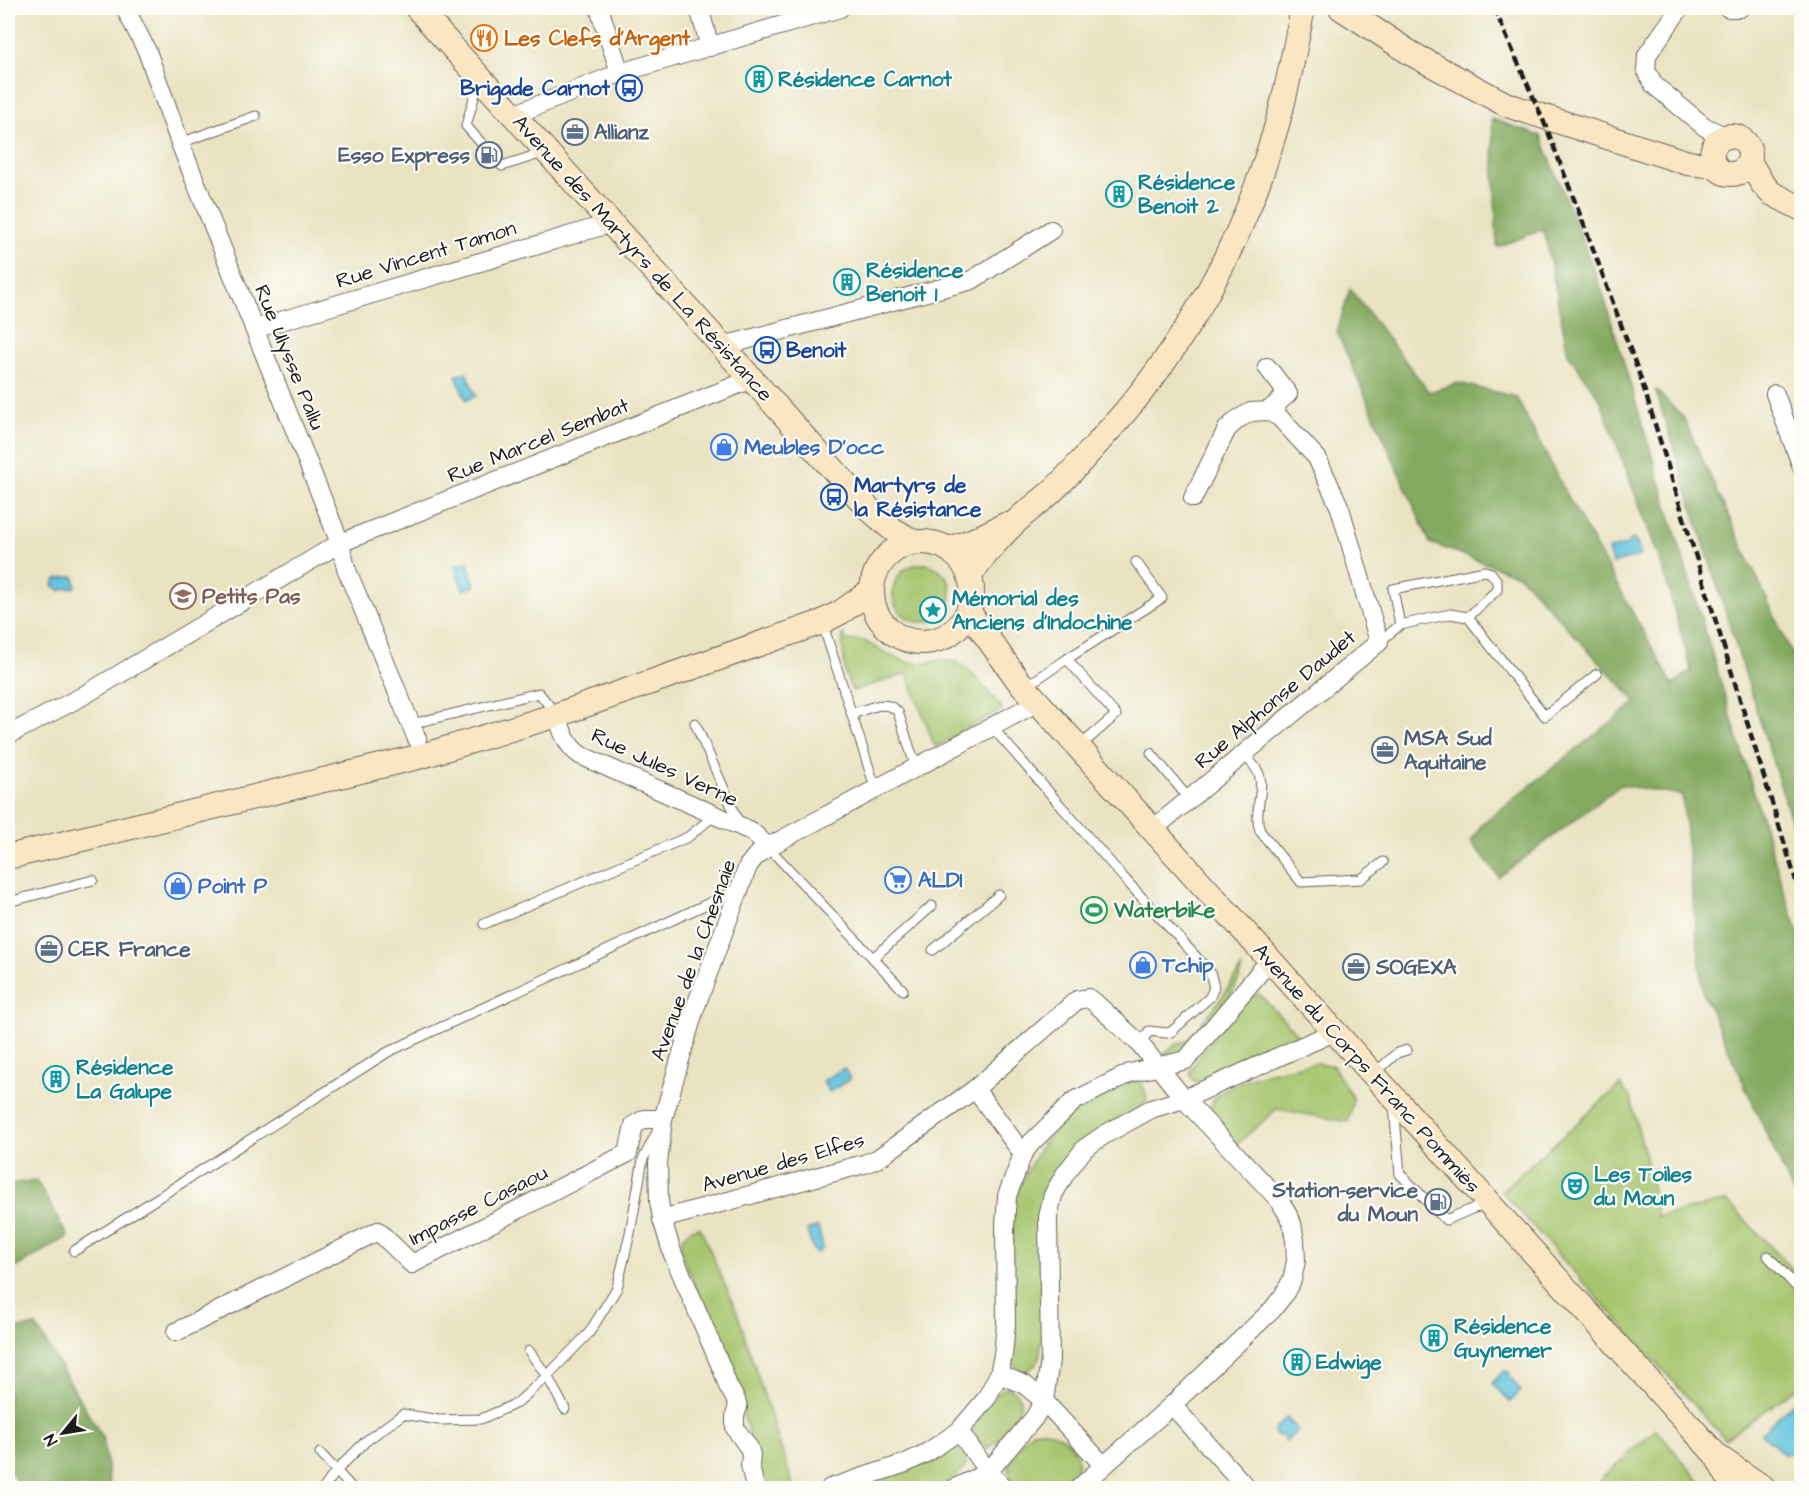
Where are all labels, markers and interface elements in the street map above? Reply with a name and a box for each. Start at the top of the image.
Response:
restaurant icon: Les Clefs d'Argent [469,23,499,53]
place label: Les Clefs d'Argent [504,24,691,55]
building icon: Résidence Carnot [744,64,774,94]
place label: Résidence Carnot [778,65,952,94]
bus stop icon: Brigade Carnot [614,73,644,103]
place label: Brigade Carnot [460,74,611,105]
street label: Avenue des Martyrs de La Résistance [504,109,780,409]
office icon: Allianz [560,117,590,147]
place label: Allianz [594,118,649,147]
fuel station icon: Esso Express [474,140,504,170]
place label: Esso Express [338,141,470,171]
place label: Résidence Benoit 2 [1138,168,1236,221]
building icon: Résidence Benoit 2 [1104,179,1134,209]
street label: Rue Vincent Tamon [333,213,520,296]
place label: Résidence Benoit 1 [866,256,964,309]
building icon: Résidence Benoit 1 [832,267,862,297]
street label: Rue Ulysse Pallu [245,280,332,435]
bus stop icon: Benoit [752,335,782,365]
place label: Benoit [786,336,847,365]
street label: Rue Marcel Sembat [443,391,634,490]
shop icon: Meubles D'occ [709,432,739,462]
place label: Meubles D'occ [744,433,885,462]
place label: Martyrs de la Résistance [854,471,982,524]
bus stop icon: Martyrs de la Résistance [819,482,849,512]
school or university icon: Petits Pas [168,581,198,611]
place label: Petits Pas [202,582,301,611]
place label: Mémorial des Anciens d'Indochine [952,584,1133,637]
place icon: Mémorial des Anciens d'Indochine [918,595,948,625]
street label: Rue Alphonse Daudet [1188,623,1363,776]
street label: Rue Jules Verne [587,721,743,814]
place label: MSA Sud Aquitaine [1404,724,1492,778]
office icon: MSA Sud Aquitaine [1370,735,1400,765]
street label: Avenue de la Chesnaie [644,855,743,1065]
supermarket icon: ALDI [883,865,913,895]
place label: ALDI [918,866,963,895]
shop icon: Point P [163,871,193,901]
place label: Point P [198,872,268,901]
sports icon: Waterbike [1079,895,1109,925]
place label: Waterbike [1113,896,1216,925]
office icon: CER France [34,934,64,964]
place label: CER France [68,935,191,964]
street label: Avenue du Corps Franc Pommiès [1246,937,1487,1200]
shop icon: Tchip [1128,950,1158,980]
place label: Tchip [1161,951,1214,981]
office icon: SOGEXA [1341,952,1371,982]
place label: SOGEXA [1375,953,1457,982]
place label: Résidence La Galupe [76,1053,174,1107]
building icon: Résidence La Galupe [41,1064,71,1094]
street label: Avenue des Elfes [698,1125,868,1200]
street label: Impasse Casaou [404,1158,553,1254]
place label: Les Toiles du Moun [1593,1160,1693,1213]
theatre icon: Les Toiles du Moun [1560,1171,1590,1201]
place label: Station-service du Moun [1272,1176,1419,1229]
fuel station icon: Station-service du Moun [1423,1187,1453,1217]
place label: Résidence Guynemer [1454,1312,1552,1368]
building icon: Résidence Guynemer [1419,1323,1449,1353]
building icon: Edwige [1282,1347,1312,1377]
place label: Edwige [1316,1348,1382,1379]
north arrow [33,1403,93,1463]
text: N [39,1430,63,1450]

